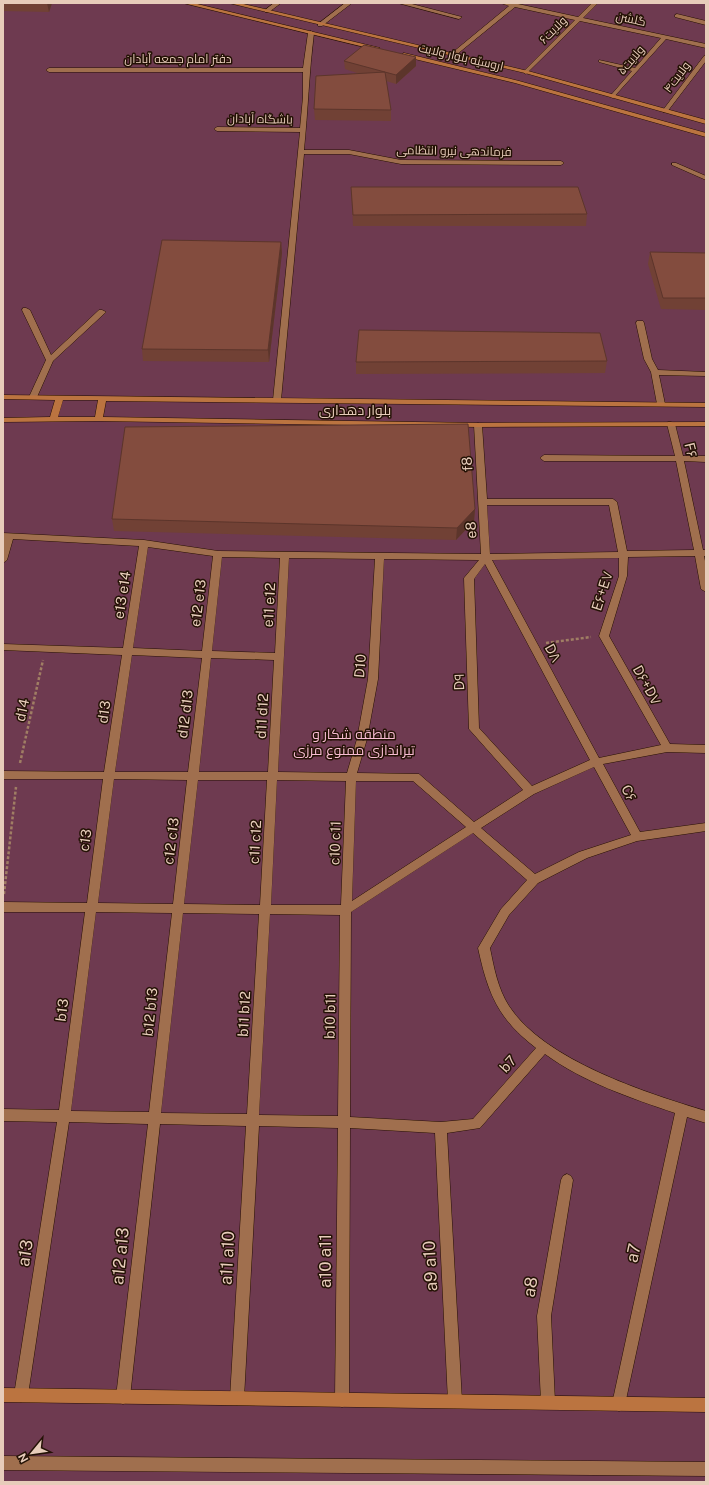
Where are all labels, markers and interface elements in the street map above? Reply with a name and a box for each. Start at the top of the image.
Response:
street label: گلشن [615,9,647,29]
street label: ولایت۶ [536,13,570,47]
street label: اروسیّه بلوار ولایت [417,40,505,74]
street label: ولایت۵ [615,43,647,77]
street label: دفتر امام جمعه آبادان [124,52,232,67]
street label: ولایت۴ [661,59,693,95]
street label: باشگاه آبادان [227,111,293,127]
street label: فرماندهی نیرو انتظامی [396,143,512,159]
street label: بلوار دهداری [319,402,391,418]
street label: F۶ [681,441,701,459]
street label: f8 [459,456,475,472]
street label: e8 [462,521,480,539]
street label: E۶+E۷ [588,569,616,613]
street label: e13 e14 [110,570,134,620]
street label: e12 e13 [187,578,209,628]
street label: e11 e12 [260,582,278,628]
street label: D۸ [542,641,565,665]
street label: D10 [351,653,369,679]
street label: D۶+D۷ [630,662,664,708]
street label: D۹ [451,673,467,691]
street label: d12 d13 [174,689,196,739]
street label: d11 d12 [253,693,271,739]
street label: d14 [12,697,32,723]
street label: d13 [94,699,114,724]
park label: منطقه شکار و تیراندازی ممنوع مرزی [293,726,415,759]
street label: C۶ [618,782,640,804]
street label: c12 c13 [160,817,182,865]
street label: c11 c12 [246,820,264,864]
street label: c10 c11 [326,821,344,865]
street label: c13 [76,828,94,852]
street label: b12 b13 [140,987,161,1037]
street label: b11 b12 [235,991,253,1037]
street label: b10 b11 [322,993,338,1039]
street label: b13 [53,998,71,1022]
street label: b7 [496,1052,520,1076]
street label: a12 a13 [107,1226,133,1286]
street label: a11 a10 [216,1230,238,1286]
street label: a10 a11 [315,1234,335,1288]
street label: a13 [13,1238,37,1268]
street label: a9 a10 [419,1240,441,1292]
street label: a7 [621,1242,645,1264]
street label: a8 [518,1275,542,1299]
north arrow [12,1433,52,1473]
text: N [16,1451,31,1465]

